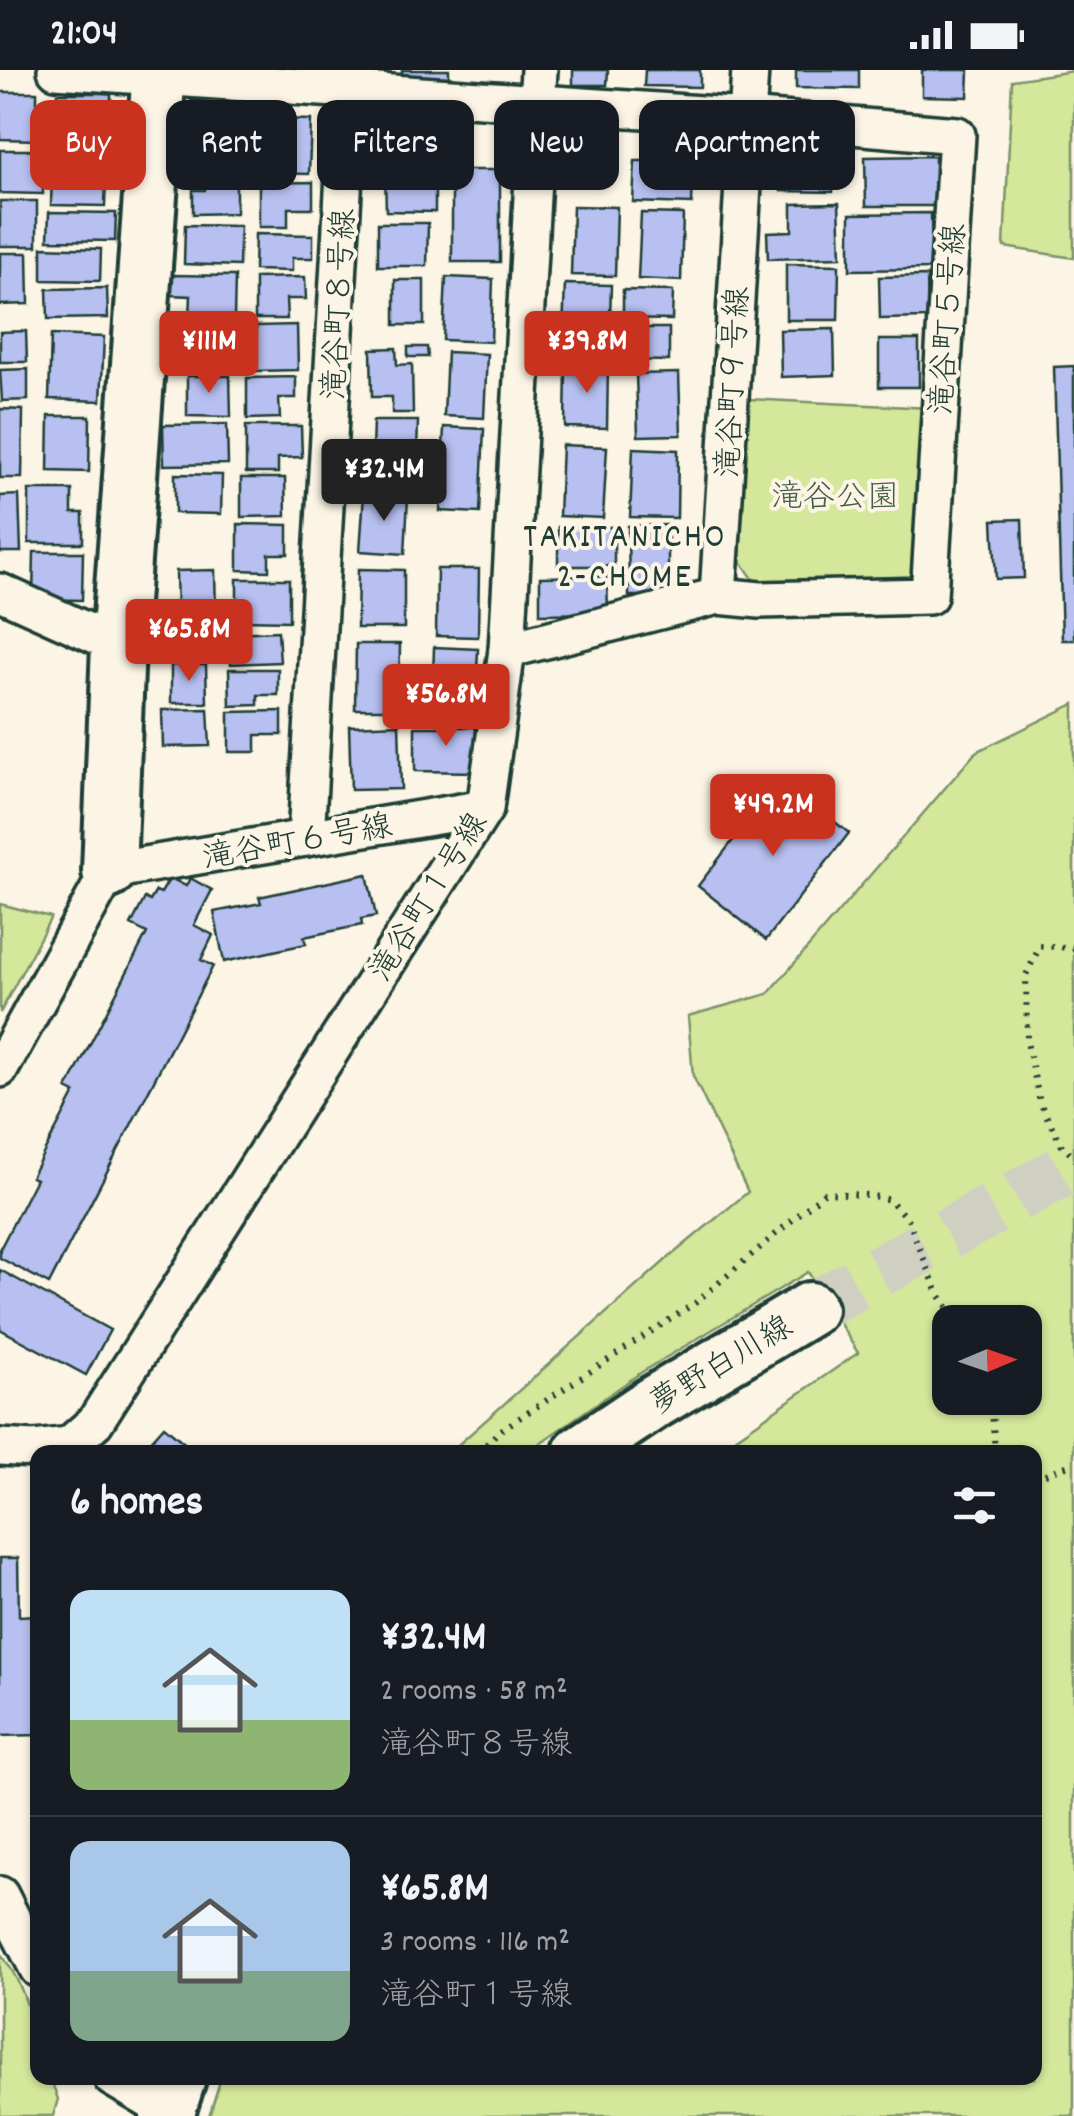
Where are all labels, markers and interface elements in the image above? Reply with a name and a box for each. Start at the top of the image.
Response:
text: 21:04 [50,8,118,63]
chip: Buy [30,100,146,190]
chip: Rent [166,100,297,190]
chip: Filters [317,100,474,190]
chip: New [494,100,619,190]
chip: Apartment [639,100,855,190]
street label: 滝谷町８号線 [314,207,370,401]
street label: 滝谷町５号線 [921,222,981,417]
street label: 滝谷町９号線 [708,285,764,479]
pin: ¥111M [139,311,279,396]
pin: ¥39.8M [506,311,668,396]
text: ¥111M [181,320,237,366]
text: ¥39.8M [546,320,628,366]
pin: ¥32.4M [303,439,465,524]
text: ¥32.4M [343,448,425,494]
park label: 滝谷公園 [771,477,899,523]
district label: TAKITANICHO 2-CHOME [523,514,727,604]
pin: ¥65.8M [108,599,270,684]
text: ¥65.8M [148,608,230,654]
pin: ¥56.8M [365,664,527,749]
text: ¥56.8M [405,673,487,719]
pin: ¥49.2M [692,774,854,859]
text: ¥49.2M [732,783,814,829]
street label: 滝谷町１号線 [361,805,502,992]
street label: 滝谷町６号線 [199,806,396,884]
north arrow [932,1305,1042,1415]
map controls [932,1305,1042,1415]
street label: 夢野白川線 [642,1306,803,1428]
text: 6 homes [70,1475,203,1535]
icon: filters [947,1478,1002,1533]
text: ¥32.4M [380,1610,486,1670]
icon: home [150,1630,270,1750]
text: 2 rooms · 58 m² [380,1670,568,1716]
text: 滝谷町８号線 [380,1724,572,1770]
text: ¥65.8M [380,1861,489,1921]
icon: home [150,1881,270,2001]
text: 3 rooms · 116 m² [380,1921,570,1967]
text: 滝谷町１号線 [380,1975,572,2021]

